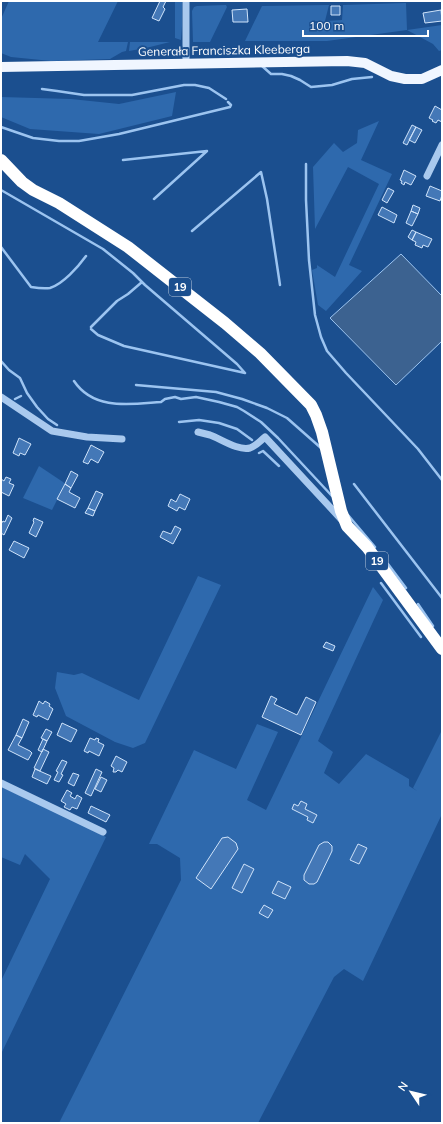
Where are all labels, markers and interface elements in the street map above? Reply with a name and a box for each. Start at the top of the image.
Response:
scale bar [303,12,428,38]
text: 100 m [309,18,344,33]
street label: Generała Franciszka Kleeberga [138,41,310,59]
road number: 19 [169,278,191,296]
road number: 19 [366,552,388,570]
north arrow [391,1072,431,1112]
text: N [395,1079,411,1094]

